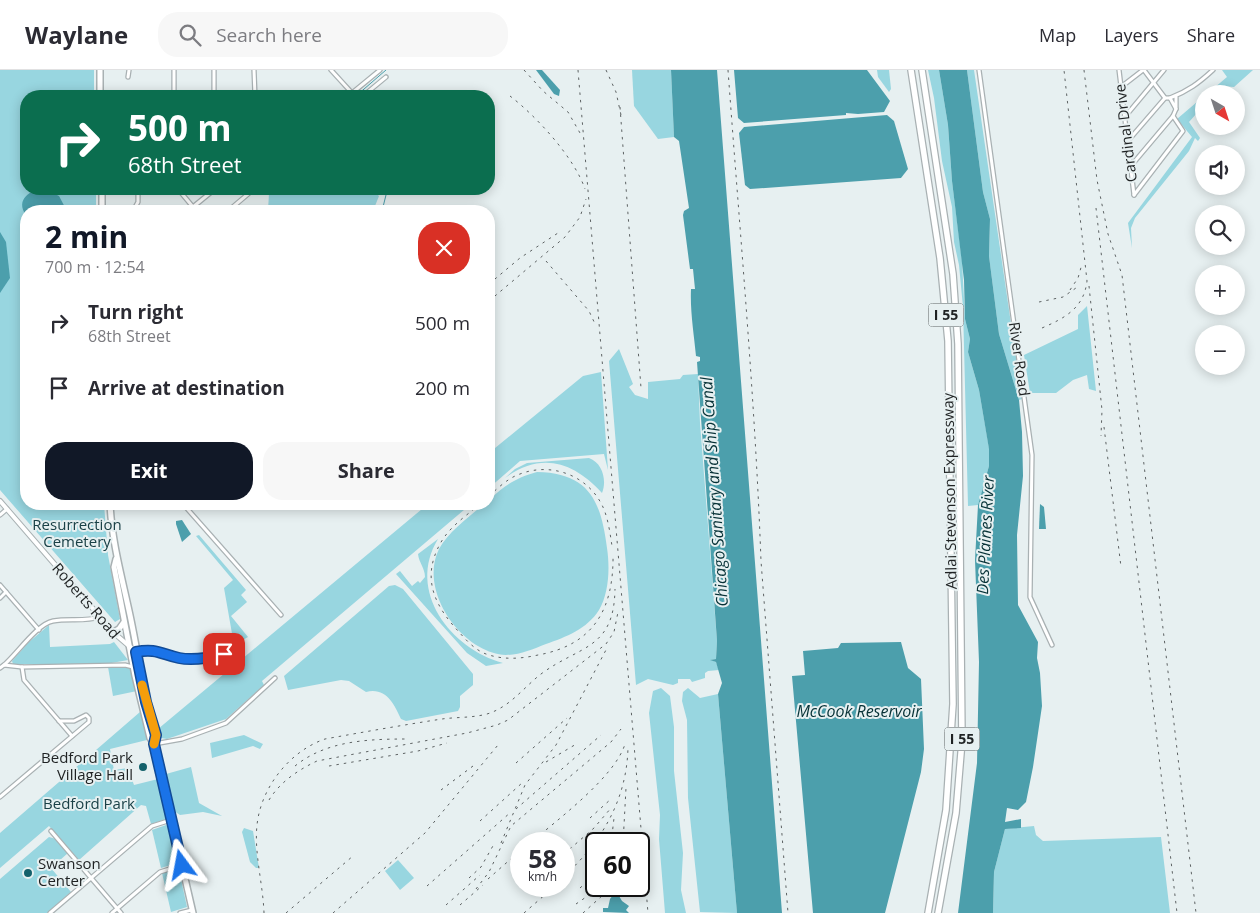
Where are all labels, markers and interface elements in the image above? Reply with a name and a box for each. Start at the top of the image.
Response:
search box [158,12,508,57]
text: Waylane [25,18,128,51]
icon: search [176,21,204,49]
text: Search here [216,22,322,48]
text: Map [1039,23,1076,47]
text: Layers [1104,23,1159,47]
text: Share [1187,23,1235,47]
street label: Cardinal Drive [1109,83,1141,183]
north arrow [1195,85,1245,135]
map controls [1195,85,1245,375]
text: 500 m [128,104,232,151]
icon: right [45,110,110,175]
button: sound [1195,145,1245,195]
text: 68th Street [128,149,242,179]
button: search [1195,205,1245,255]
text: 2 min [45,216,128,257]
button: close [418,222,470,274]
text: 700 m · 12:54 [45,256,145,278]
button: + [1195,265,1245,315]
text: Turn right [88,299,183,325]
road number: I 55 [928,304,964,326]
icon: right [45,309,73,337]
text: 500 m [415,310,470,336]
street label: River Road [1005,320,1035,397]
text: 68th Street [88,325,171,347]
button: − [1195,325,1245,375]
icon: arrive [45,374,73,402]
text: Arrive at destination [88,375,285,401]
text: 200 m [415,375,470,401]
water label: Chicago Sanitary and Ship Canal [695,376,733,608]
street label: Adlai Stevenson Expressway [937,392,961,589]
button: Exit [45,442,253,500]
button: Share [263,442,470,500]
water label: Des Plaines River [971,474,999,595]
park label: Resurrection Cemetery [32,514,122,551]
street label: Roberts Road [48,558,125,642]
pin [203,633,245,675]
icon: arrive [210,640,238,668]
water label: McCook Reservoir [796,700,922,722]
road number: I 55 [944,728,980,751]
place label: Bedford Park Village Hall [41,747,133,784]
marker: Bedford Park Village Hall [137,761,149,773]
park label: Bedford Park [43,793,135,813]
speed limit sign: 60 [585,832,650,897]
position arrow [155,838,207,890]
text: 58 [528,841,557,875]
place label: Swanson Center [38,853,101,890]
marker: Swanson Center [22,867,34,879]
text: km/h [528,868,557,885]

